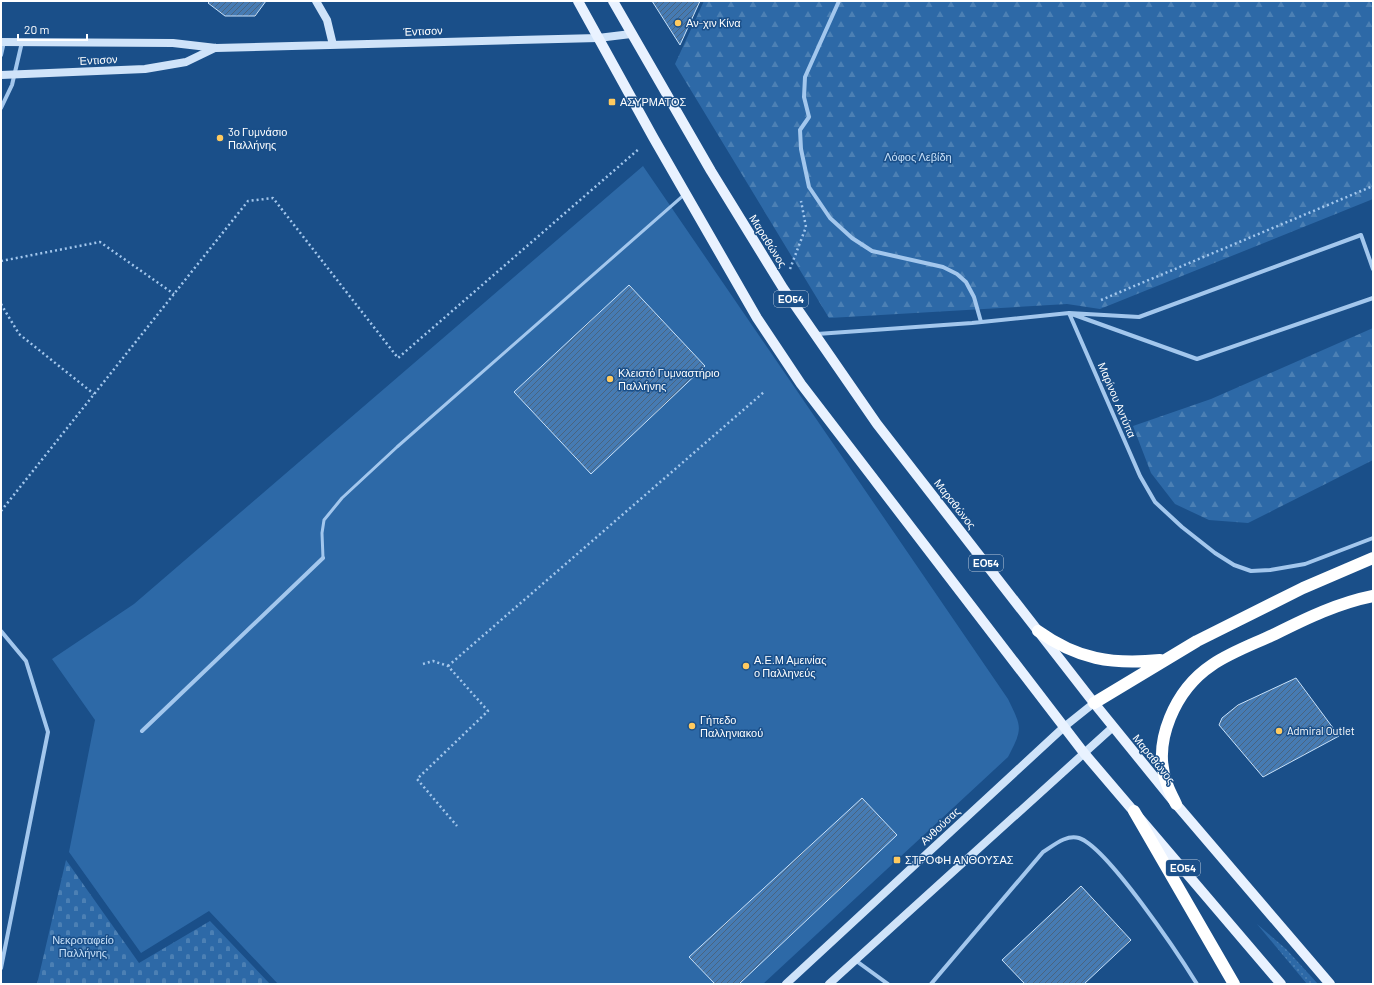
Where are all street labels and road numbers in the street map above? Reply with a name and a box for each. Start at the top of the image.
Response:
street label: Έντισον [402,23,443,38]
street label: Έντισον [77,52,118,67]
street label: Μαραθώνος [747,212,790,270]
road number: ΕΟ54 [774,291,808,307]
street label: Μαρίνου Αντύπα [1096,360,1139,440]
street label: Μαραθώνος [932,476,979,531]
road number: ΕΟ54 [969,555,1003,571]
street label: Μαραθώνος [1131,731,1178,786]
street label: Ανθούσας [917,804,962,847]
road number: ΕΟ54 [1166,860,1200,876]

